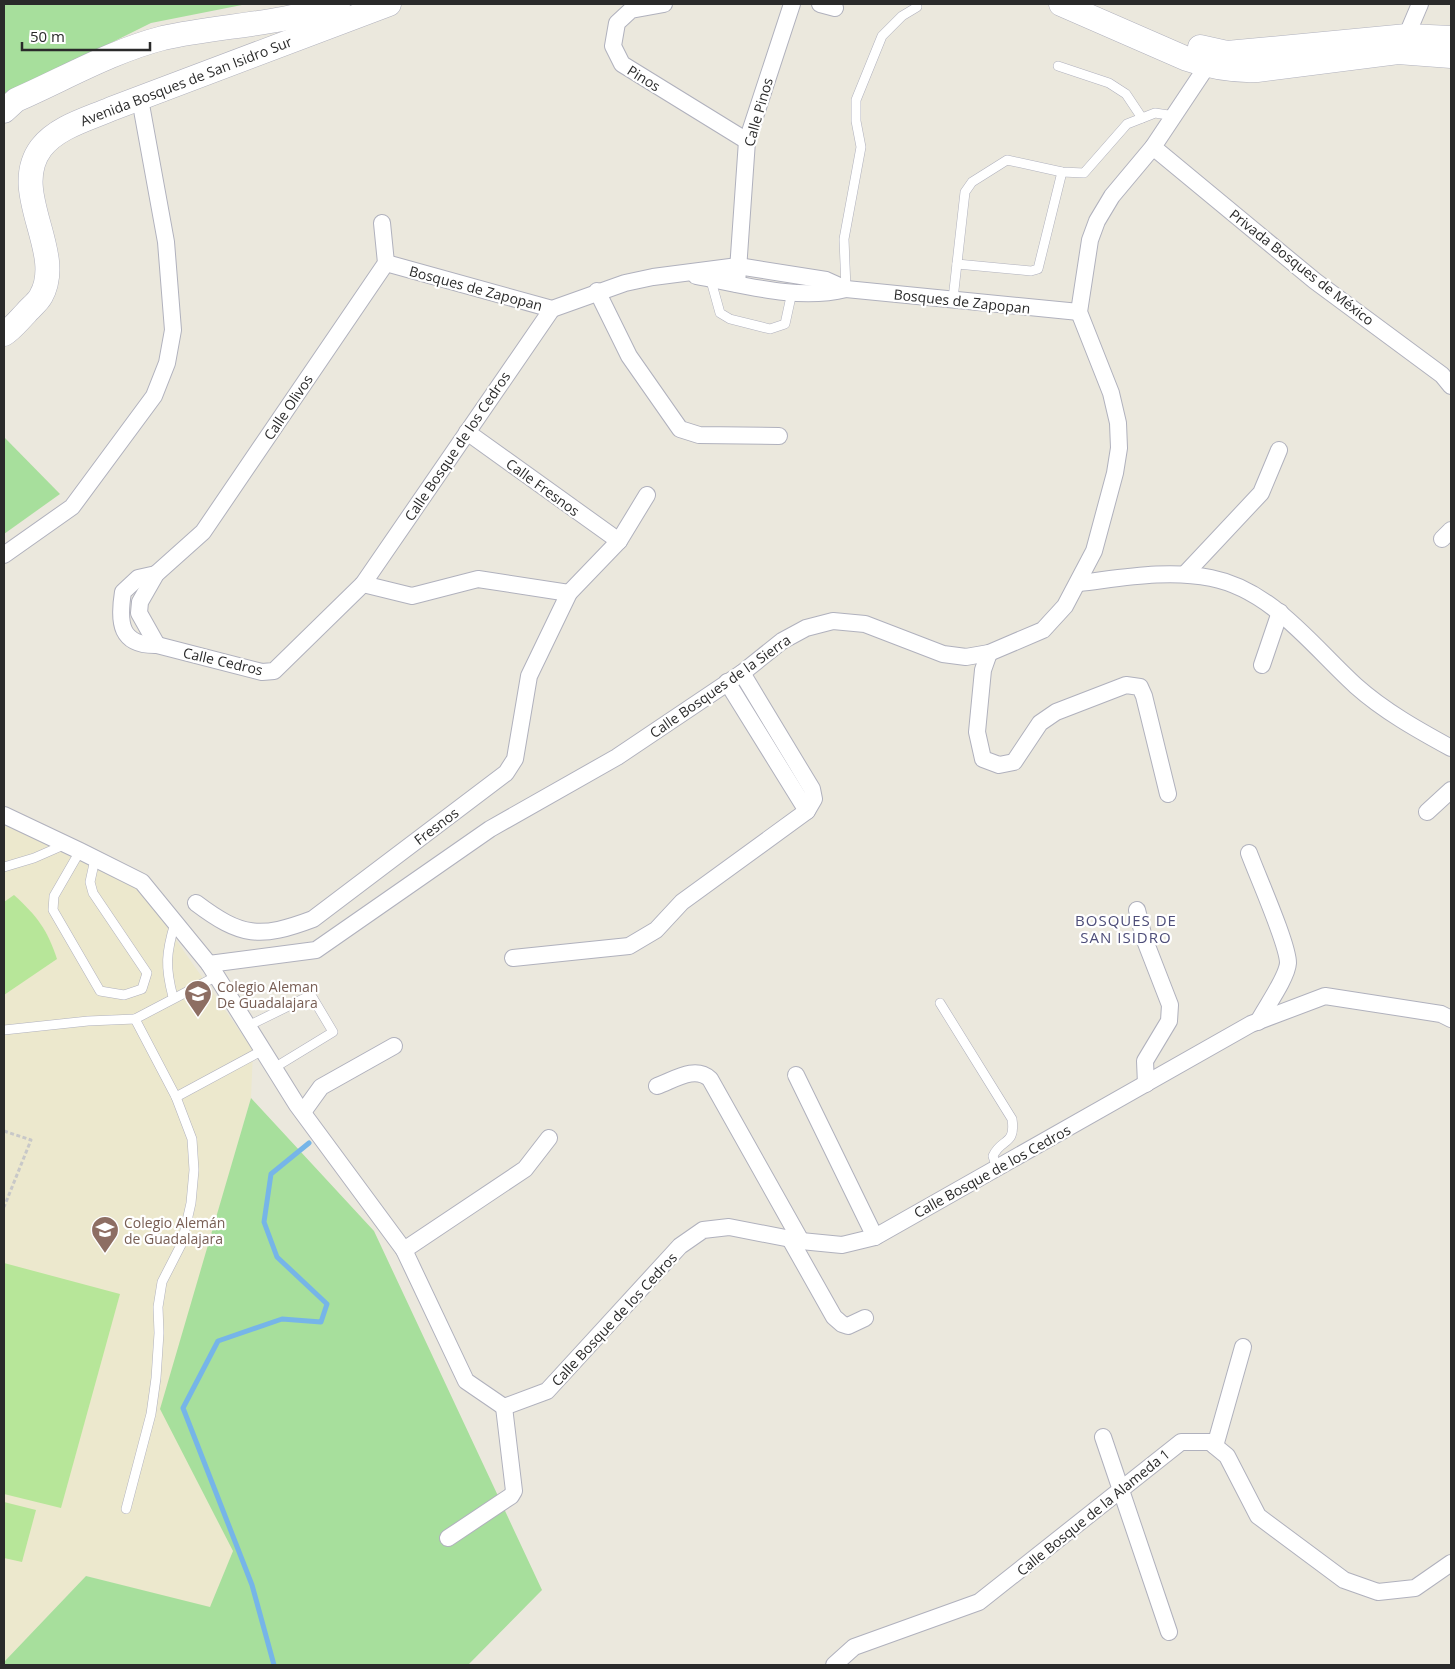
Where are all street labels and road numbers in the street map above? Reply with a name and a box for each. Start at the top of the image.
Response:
street label: Avenida Bosques de San Isidro Sur [77,32,295,130]
street label: Pinos [624,61,664,96]
street label: Calle Pinos [739,75,777,149]
street label: Privada Bosques de México [1226,205,1378,329]
street label: Bosques de Zapopan [407,261,545,315]
street label: Bosques de Zapopan [893,284,1031,318]
street label: Calle Bosque de los Cedros [400,367,514,524]
street label: Calle Olivos [259,370,317,443]
street label: Calle Fresnos [502,454,584,520]
street label: Calle Bosques de la Sierra [646,630,794,742]
street label: Calle Cedros [181,643,265,679]
street label: Fresnos [410,803,462,849]
street label: Calle Bosque de los Cedros [910,1120,1074,1222]
street label: Calle Bosque de los Cedros [547,1248,681,1390]
street label: Calle Bosque de la Alameda 1 [1012,1444,1174,1580]

